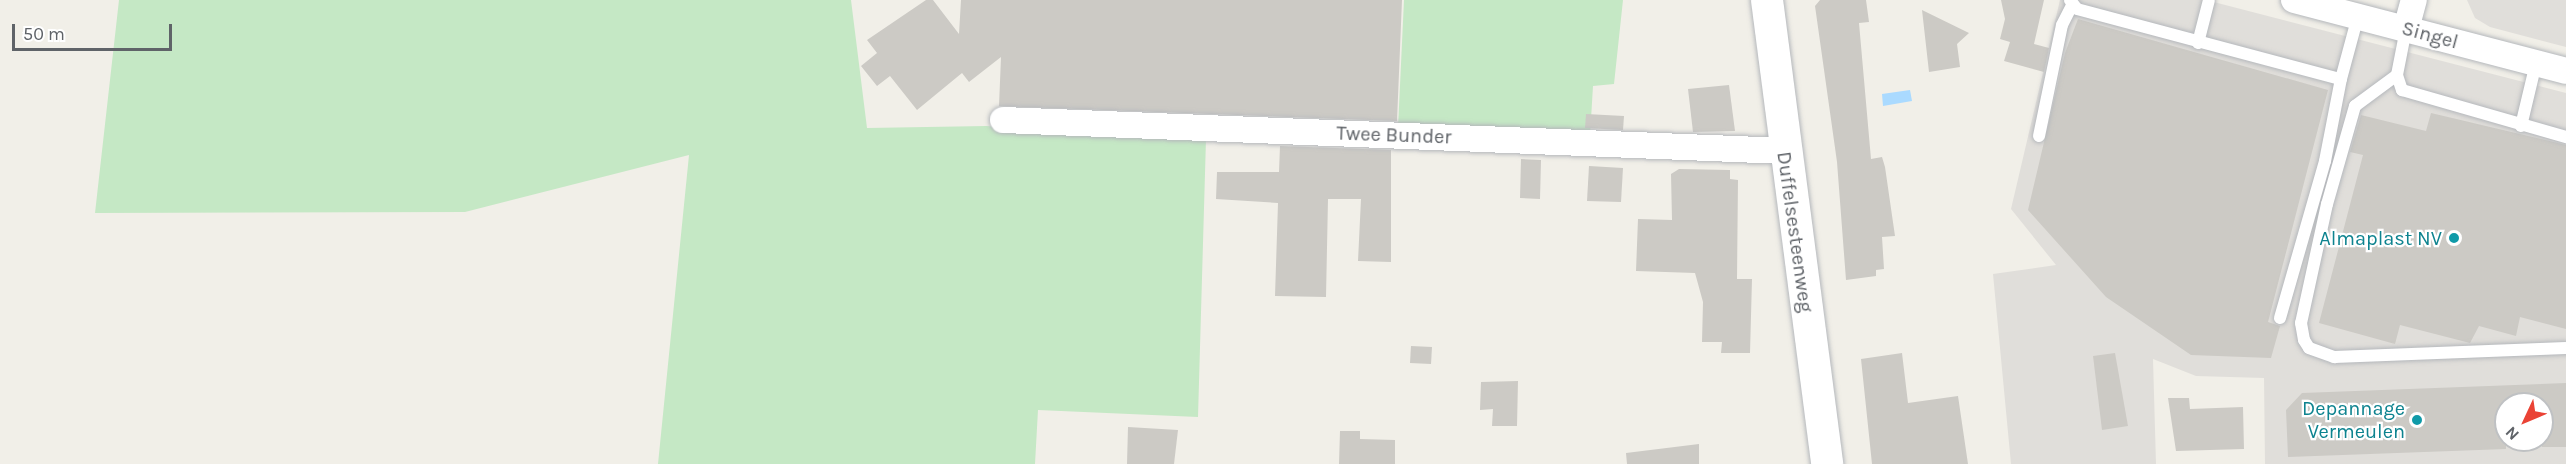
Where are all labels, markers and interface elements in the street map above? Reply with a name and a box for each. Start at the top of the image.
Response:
scale bar [15,12,176,50]
street label: Singel [2399,16,2461,54]
text: 50 m [23,23,65,45]
street label: Twee Bunder [1336,121,1452,149]
street label: Duffelsesteenweg [1772,150,1818,314]
place label: Almaplast NV [2319,226,2442,250]
marker: Almaplast NV [2447,231,2461,245]
north arrow [2494,392,2554,452]
place label: Depannage Vermeulen [2302,396,2405,443]
marker: Depannage Vermeulen [2410,413,2424,427]
text: N [2501,423,2523,444]

